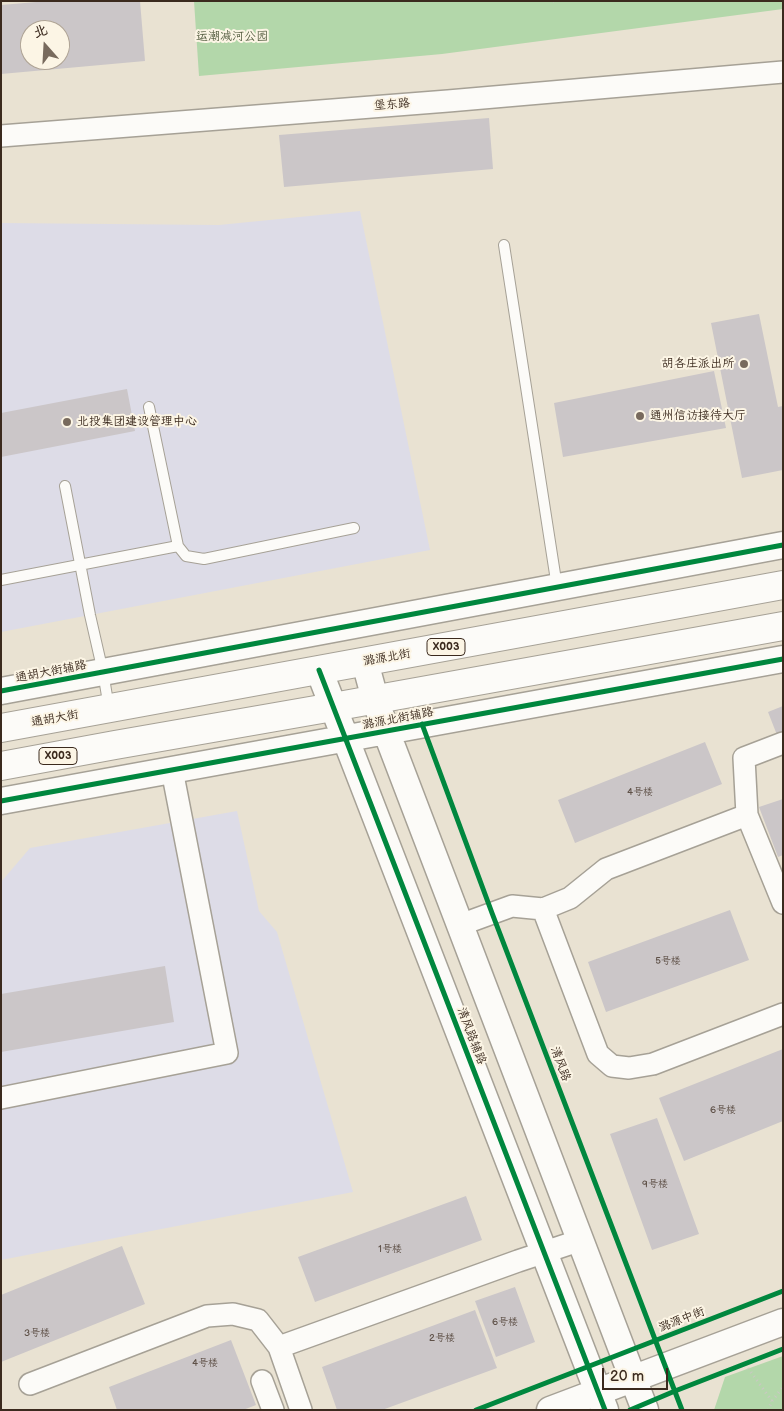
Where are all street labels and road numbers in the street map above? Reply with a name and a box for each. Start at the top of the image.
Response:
street label: 堡东路 [373,96,411,114]
road number: X003 [427,638,465,656]
street label: 潞源北街 [362,647,412,669]
street label: 通胡大街辅路 [14,658,88,686]
street label: 潞源北街辅路 [361,705,435,733]
street label: 通胡大街 [30,708,80,730]
road number: X003 [39,748,77,764]
street label: 清风路辅路 [454,1005,488,1067]
street label: 清风路 [547,1045,573,1083]
street label: 潞源中街 [657,1305,707,1335]

